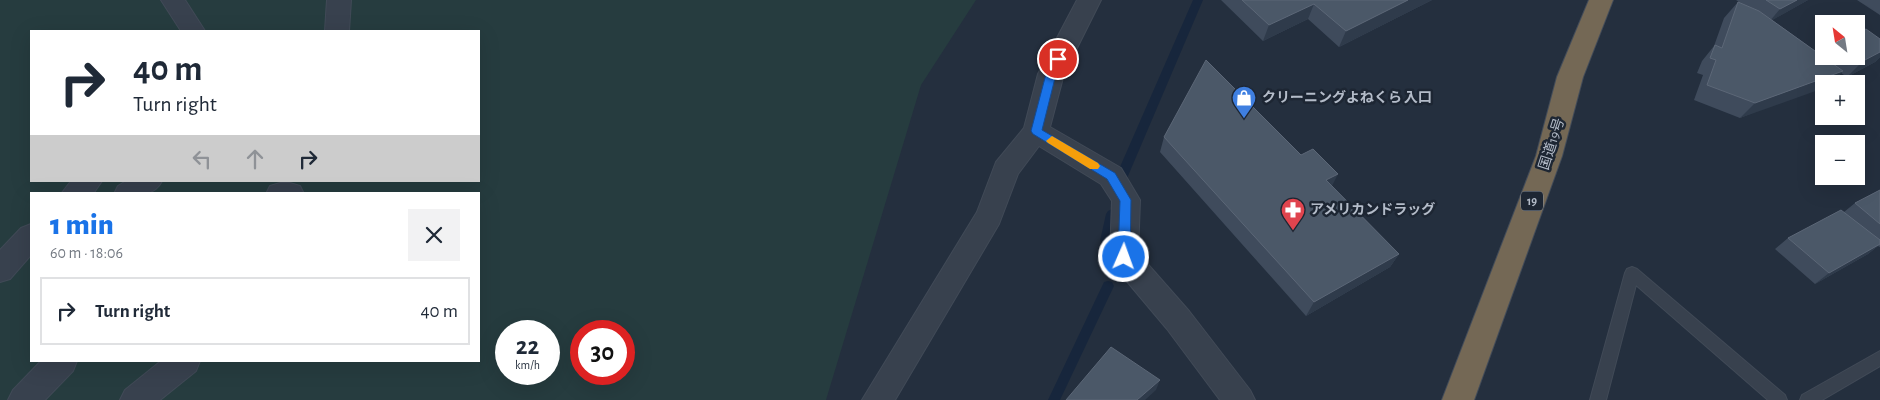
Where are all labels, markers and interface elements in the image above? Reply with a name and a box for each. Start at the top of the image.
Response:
north arrow [1815,15,1865,65]
map controls [1815,15,1865,185]
pin [1037,38,1079,80]
icon: arrive [1044,45,1072,73]
icon: right [50,50,115,115]
text: 40 m [133,52,202,87]
button: + [1815,75,1865,125]
shop icon: クリーニングよねくら 入口 [1231,85,1257,119]
place label: クリーニングよねくら 入口 [1262,89,1432,105]
text: Turn right [133,93,217,115]
street label: 国道19号 [1536,116,1567,172]
button: − [1815,135,1865,185]
icon: left [188,145,216,173]
icon: ahead [241,145,269,173]
icon: right [294,145,322,173]
road number: 19 [1521,192,1543,210]
pharmacy icon: アメリカンドラッグ [1280,197,1306,231]
place label: アメリカンドラッグ [1310,201,1435,217]
button: close [408,209,460,261]
text: 1 min [50,210,114,240]
position arrow [1097,230,1149,282]
text: 60 m · 18:06 [50,245,123,261]
icon: right [52,297,80,325]
text: Turn right [95,302,170,321]
text: 40 m [420,302,458,321]
speed limit sign: 30 [570,320,635,385]
text: 22 [516,334,539,359]
text: km/h [515,359,540,371]

